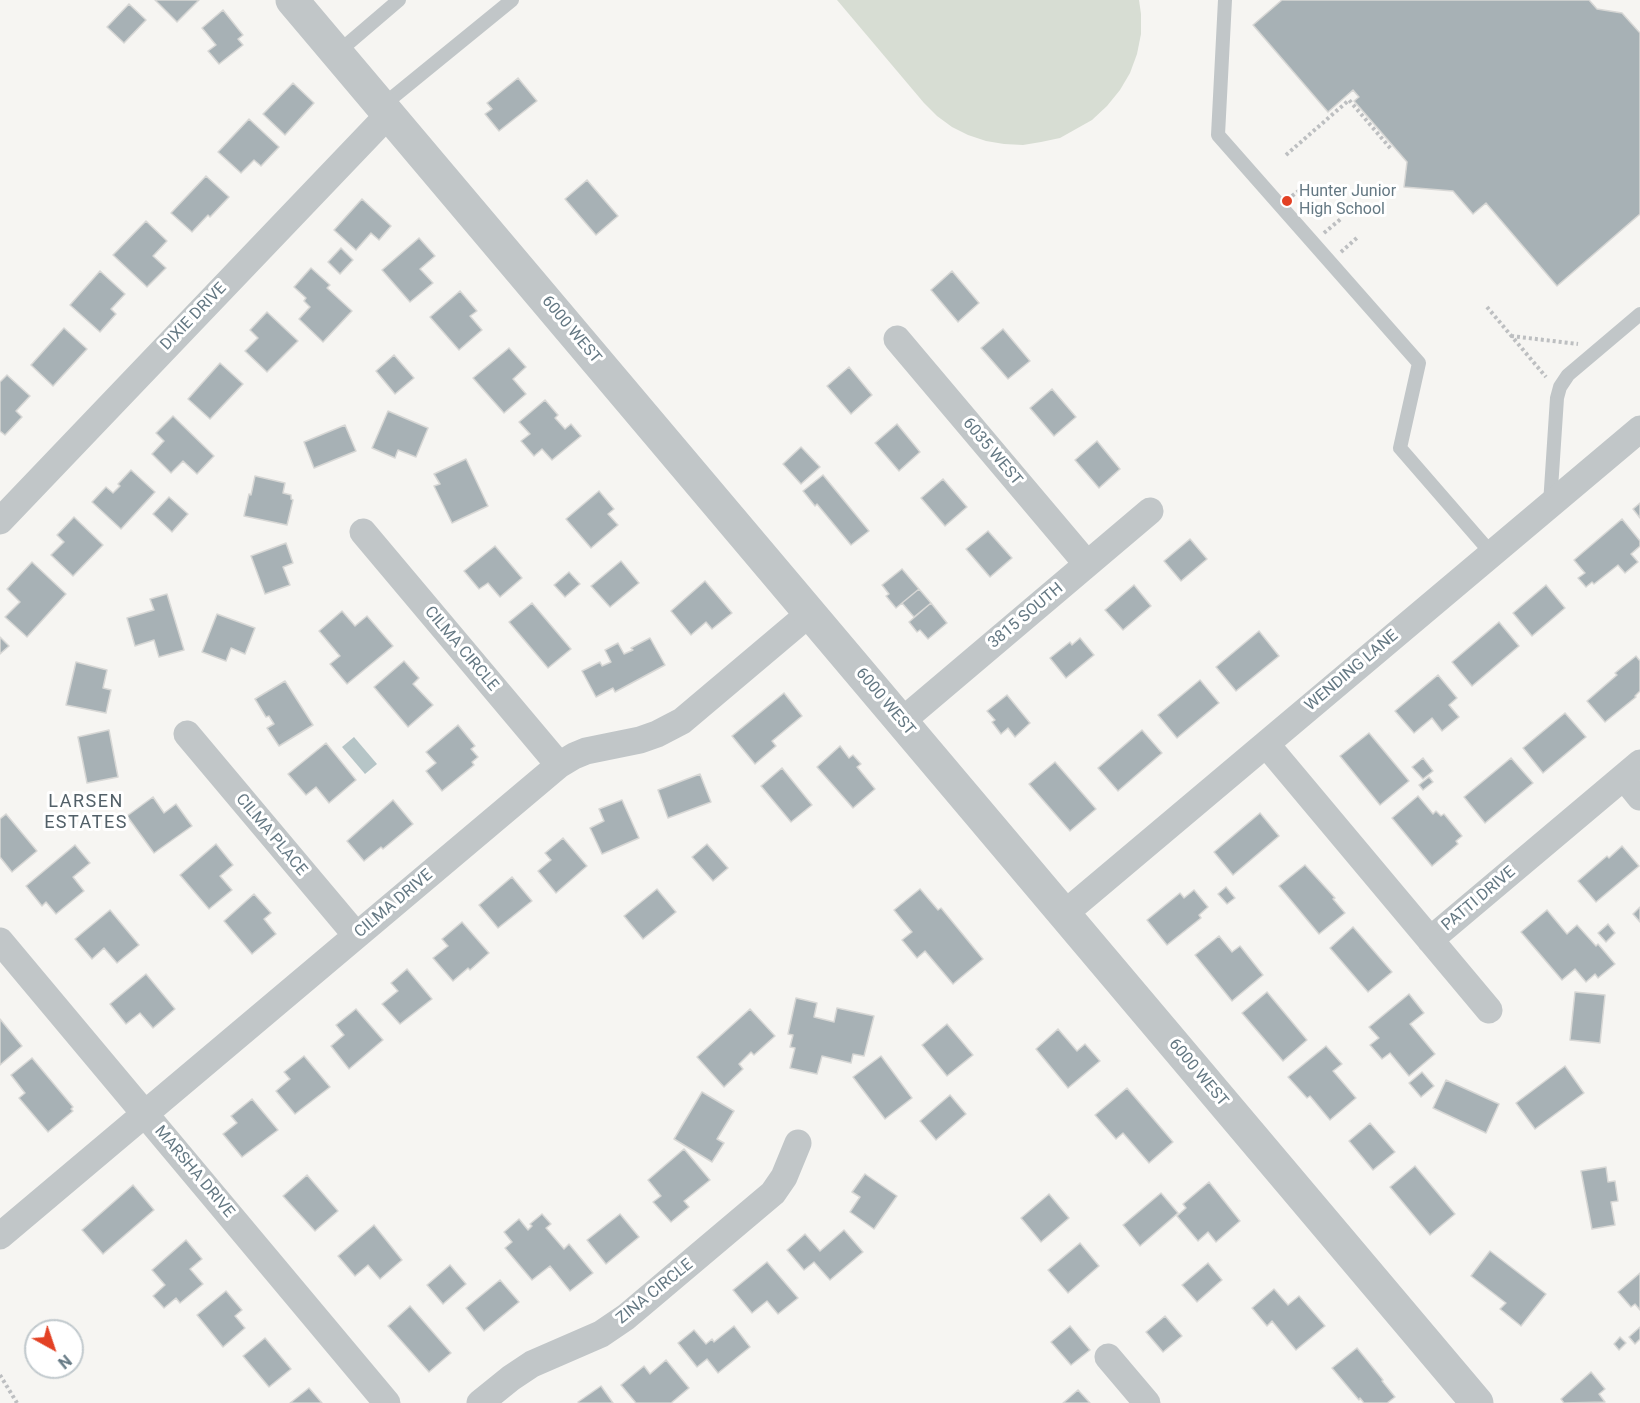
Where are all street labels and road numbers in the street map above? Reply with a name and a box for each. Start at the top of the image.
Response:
street label: DIXIE DRIVE [157,279,231,355]
street label: 6000 WEST [537,292,605,368]
street label: 6035 WEST [958,414,1026,490]
street label: 3815 SOUTH [985,579,1067,653]
street label: CILMA CIRCLE [420,603,502,695]
street label: WENDING LANE [1302,627,1402,715]
street label: 6000 WEST [851,664,919,740]
street label: CILMA PLACE [231,790,311,880]
street label: PATTI DRIVE [1438,863,1520,935]
street label: CILMA DRIVE [351,866,437,942]
street label: 6000 WEST [1164,1035,1232,1111]
street label: MARSHA DRIVE [150,1122,238,1222]
street label: ZINA CIRCLE [613,1255,697,1329]

